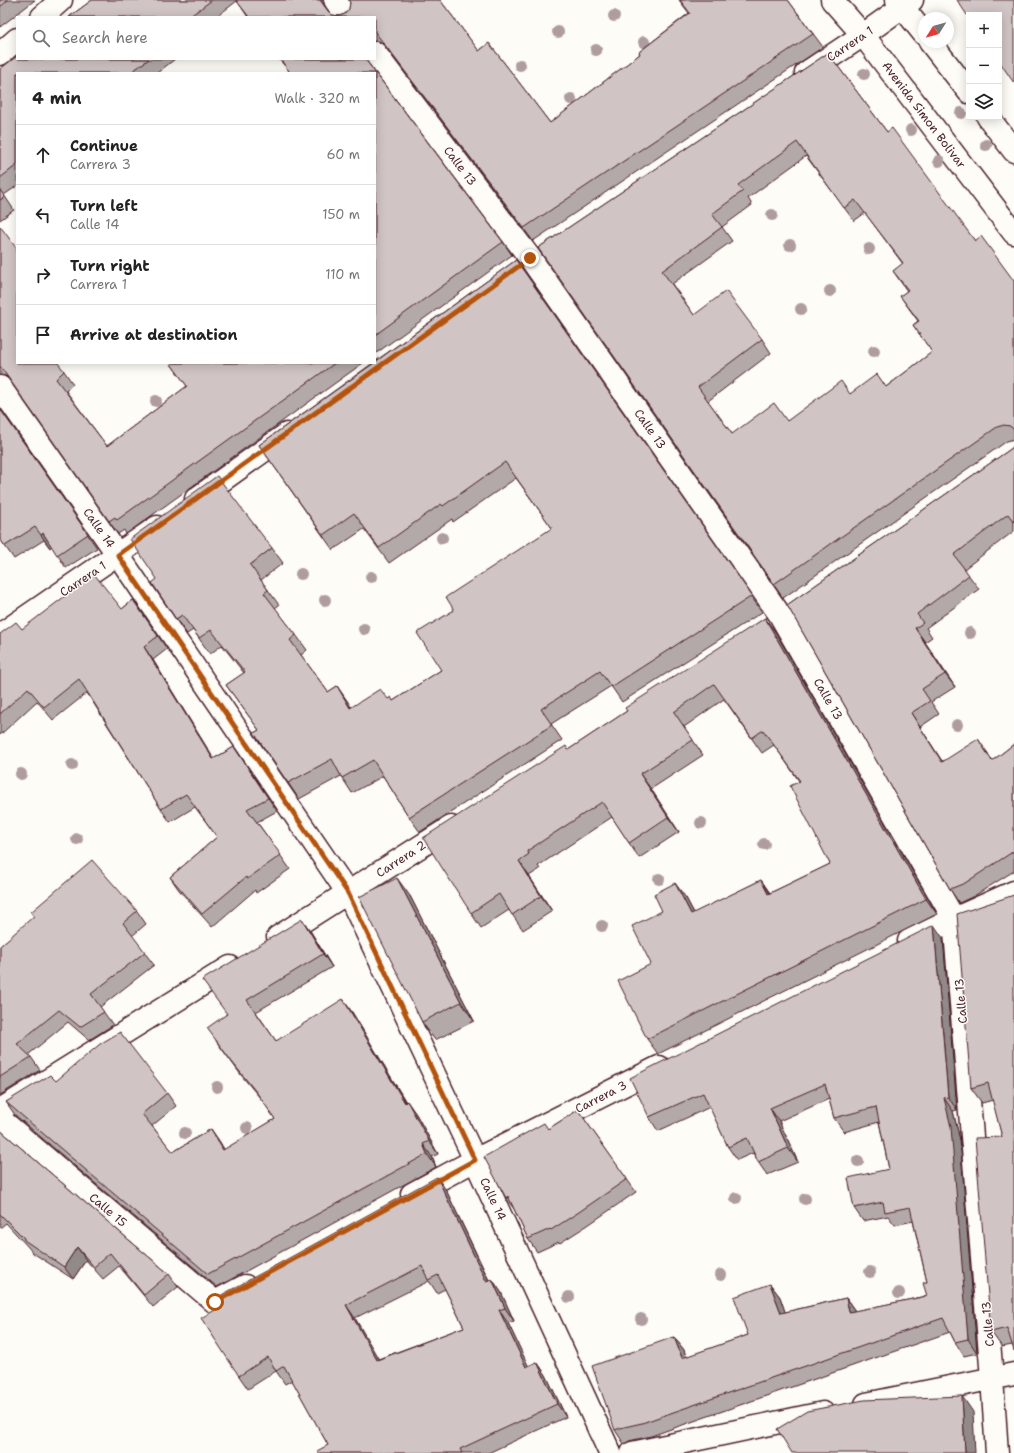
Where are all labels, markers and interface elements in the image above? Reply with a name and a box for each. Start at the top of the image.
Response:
north arrow [918,12,954,48]
map controls [966,12,1002,120]
button: + [966,12,1002,48]
search box [16,16,376,60]
street label: Carrera 1 [824,23,876,65]
icon: search [30,27,52,49]
text: Search here [62,28,148,48]
button: − [966,48,1002,84]
street label: Avenida Simon Bolivar [878,58,970,172]
button: layers [966,84,1002,120]
text: 4 min [32,87,82,109]
text: Walk · 320 m [274,90,360,107]
text: Continue [70,136,138,156]
street label: Calle 13 [440,143,480,189]
icon: ahead [32,144,54,166]
text: 60 m [327,146,360,163]
text: Carrera 3 [70,156,131,173]
text: Turn left [70,196,138,216]
icon: left [32,204,54,226]
text: 150 m [322,206,360,223]
text: Calle 14 [70,216,119,233]
route end [521,249,539,267]
text: Turn right [70,256,150,276]
icon: right [32,264,54,286]
text: 110 m [325,266,360,283]
text: Carrera 1 [70,276,127,293]
icon: arrive [32,324,54,346]
text: Arrive at destination [70,325,238,345]
street label: Calle 13 [630,406,670,452]
street label: Calle 14 [79,505,119,551]
street label: Carrera 1 [57,558,109,600]
street label: Calle 13 [810,675,846,723]
street label: Carrera 2 [373,837,429,881]
street label: Calle 13 [951,978,971,1024]
street label: Carrera 3 [572,1077,630,1117]
street label: Calle 14 [476,1175,510,1223]
street label: Calle 15 [86,1189,130,1231]
route start [206,1293,224,1311]
street label: Calle 13 [978,1301,998,1347]

